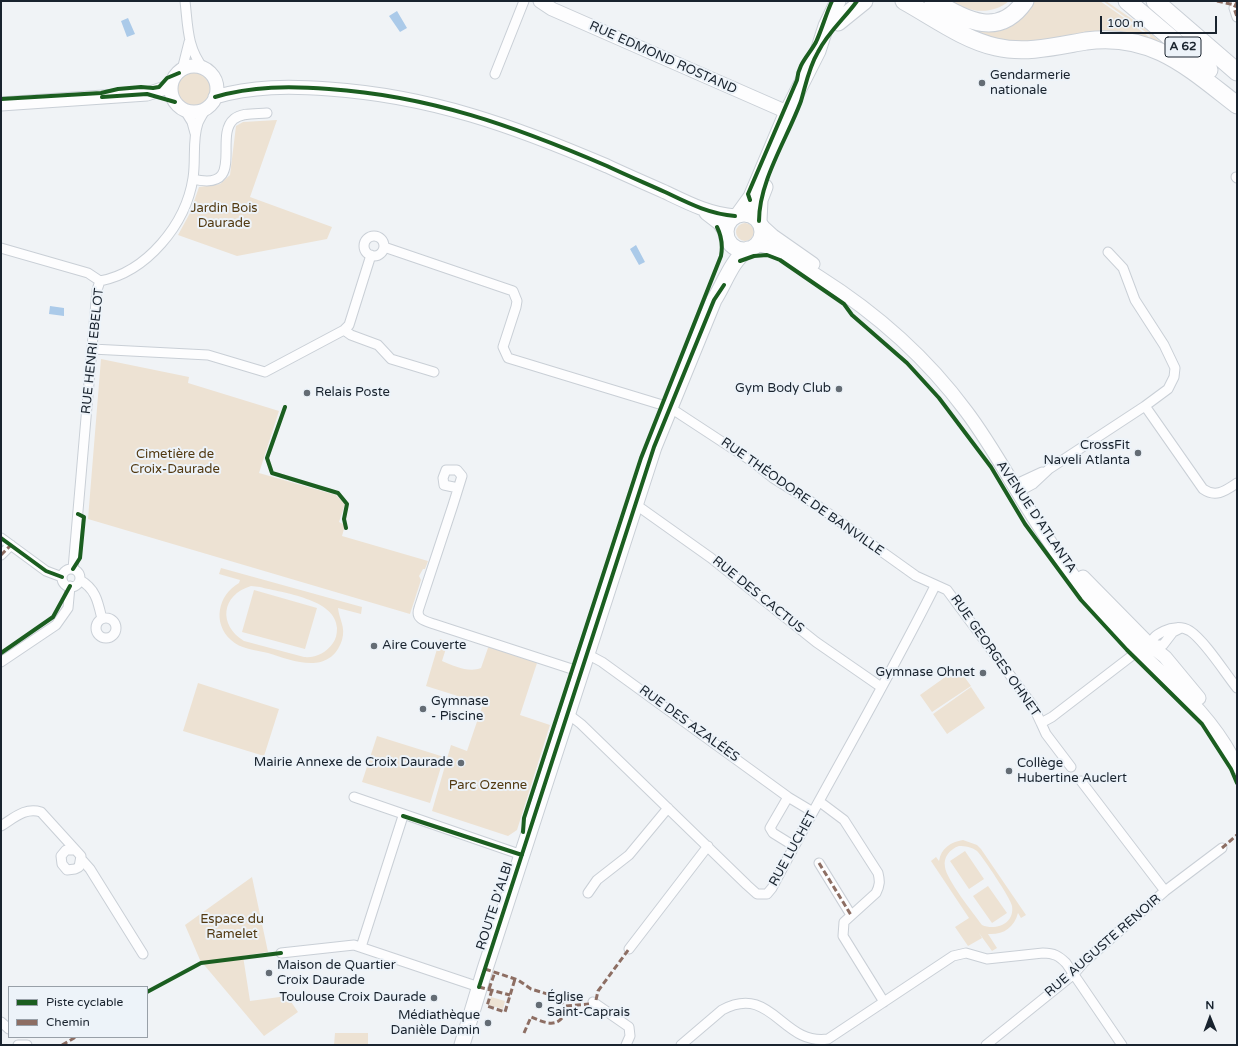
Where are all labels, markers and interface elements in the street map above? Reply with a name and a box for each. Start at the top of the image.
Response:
scale bar [1102,8,1219,34]
text: 100 m [1107,16,1144,30]
street label: RUE EDMOND ROSTAND [587,18,739,98]
road number: A 62 [1165,37,1201,57]
place label: Gendarmerie nationale [990,68,1070,99]
marker: Gendarmerie nationale [977,78,987,88]
park label: Jardin Bois Daurade [190,201,258,232]
street label: RUE HENRI EBELOT [79,287,107,415]
place label: Gym Body Club [735,381,831,397]
marker: Gym Body Club [834,384,844,394]
place label: Relais Poste [315,385,390,401]
marker: Relais Poste [302,388,312,398]
street label: RUE THÉODORE DE BANVILLE [718,435,886,559]
place label: CrossFit Naveli Atlanta [1043,438,1130,469]
park label: Cimetière de Croix-Daurade [130,447,220,478]
marker: CrossFit Naveli Atlanta [1133,448,1143,458]
street label: AVENUE D'ATLANTA [993,458,1079,576]
street label: RUE DES CACTUS [709,553,807,637]
street label: RUE GEORGES OHNET [947,592,1043,720]
place label: Aire Couverte [382,638,466,654]
marker: Aire Couverte [369,641,379,651]
place label: Gymnase Ohnet [875,665,975,681]
marker: Gymnase Ohnet [978,668,988,678]
street label: RUE DES AZALÉES [636,682,742,766]
place label: Gymnase - Piscine [431,694,489,725]
marker: Gymnase - Piscine [418,704,428,714]
place label: Mairie Annexe de Croix Daurade [254,755,453,771]
place label: Collège Hubertine Auclert [1017,756,1127,787]
marker: Mairie Annexe de Croix Daurade [456,758,466,768]
marker: Collège Hubertine Auclert [1004,766,1014,776]
park label: Parc Ozenne [449,778,527,794]
street label: RUE LUCHET [766,809,820,889]
street label: ROUTE D'ALBI [473,860,517,952]
street label: RUE AUGUSTE RENOIR [1042,891,1164,1001]
park label: Espace du Ramelet [200,912,264,943]
place label: Maison de Quartier Croix Daurade [277,958,396,989]
marker: Maison de Quartier Croix Daurade [264,968,274,978]
legend [8,986,148,1038]
place label: Toulouse Croix Daurade [279,990,426,1006]
place label: Église Saint-Caprais [547,990,630,1021]
marker: Toulouse Croix Daurade [429,993,439,1003]
text: Piste cyclable [46,995,123,1009]
north arrow [1190,998,1230,1038]
text: N [1205,999,1214,1012]
marker: Église Saint-Caprais [534,1000,544,1010]
place label: Médiathèque Danièle Damin [391,1008,480,1039]
text: Chemin [46,1015,90,1029]
marker: Médiathèque Danièle Damin [483,1018,493,1028]

